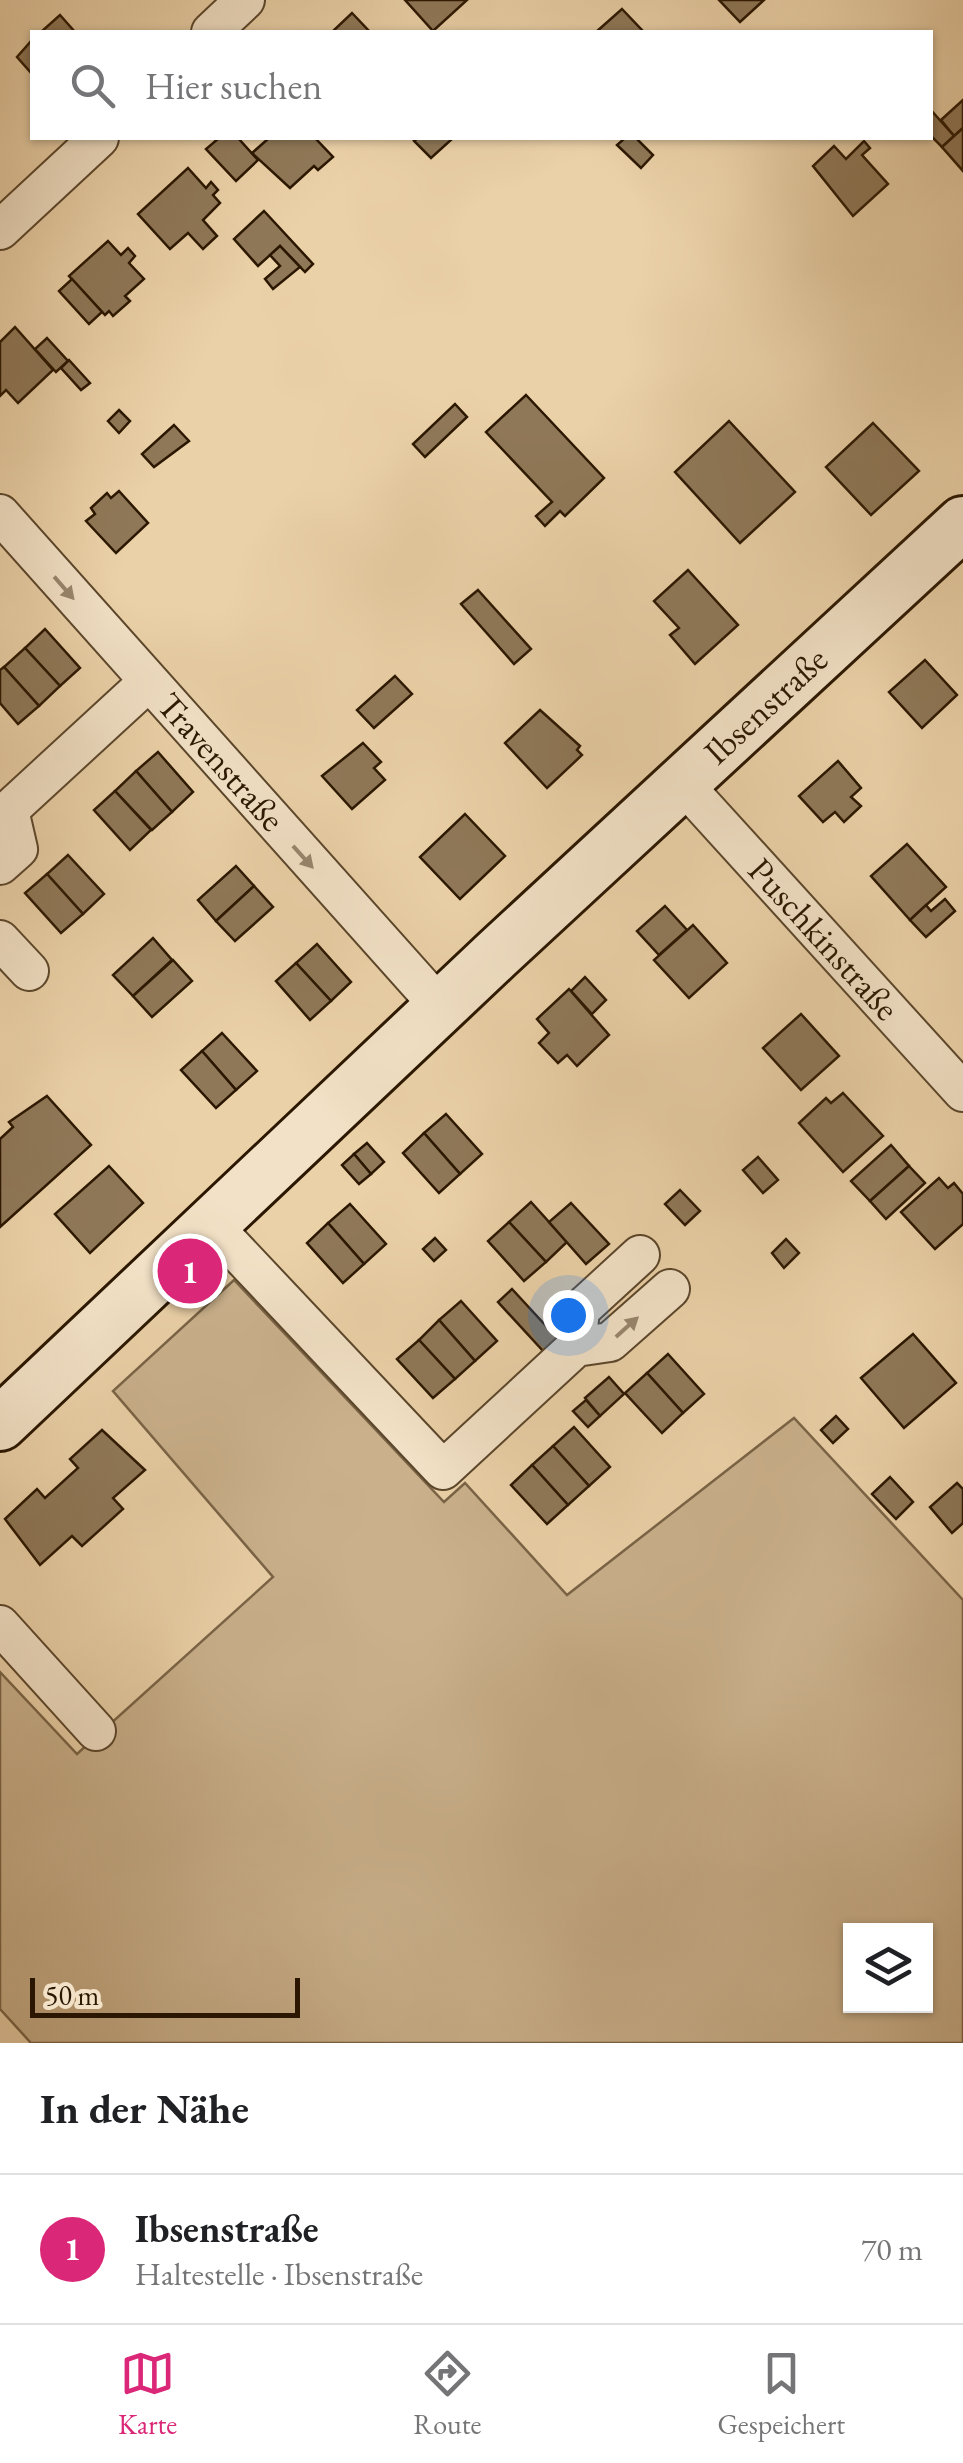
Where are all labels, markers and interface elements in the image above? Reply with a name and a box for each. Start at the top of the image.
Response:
search box [30,30,933,140]
icon: search [65,58,120,113]
text: Hier suchen [145,61,322,110]
one-way arrow [52,575,74,600]
street label: Ibsenstraße [694,637,837,773]
street label: Travenstraße [148,683,295,840]
one-way arrow [291,845,314,869]
street label: Puschkinstraße [739,848,910,1029]
pin: 1 [158,1234,222,1308]
your location [543,1290,594,1341]
one-way arrow [614,1316,639,1338]
map controls [843,1923,933,2013]
button: layers [843,1923,933,2013]
scale bar [30,1973,300,2018]
text: 50 m [45,1977,99,2013]
text: In der Nähe [40,2081,249,2136]
text: Ibsenstraße [135,2204,319,2253]
text: 1 [64,2228,81,2270]
text: 70 m [861,2228,923,2270]
text: Haltestelle · Ibsenstraße [135,2253,423,2295]
tab: Karte [118,2346,177,2442]
tab: Route [413,2346,482,2442]
tab: Gespeichert [717,2346,845,2442]

